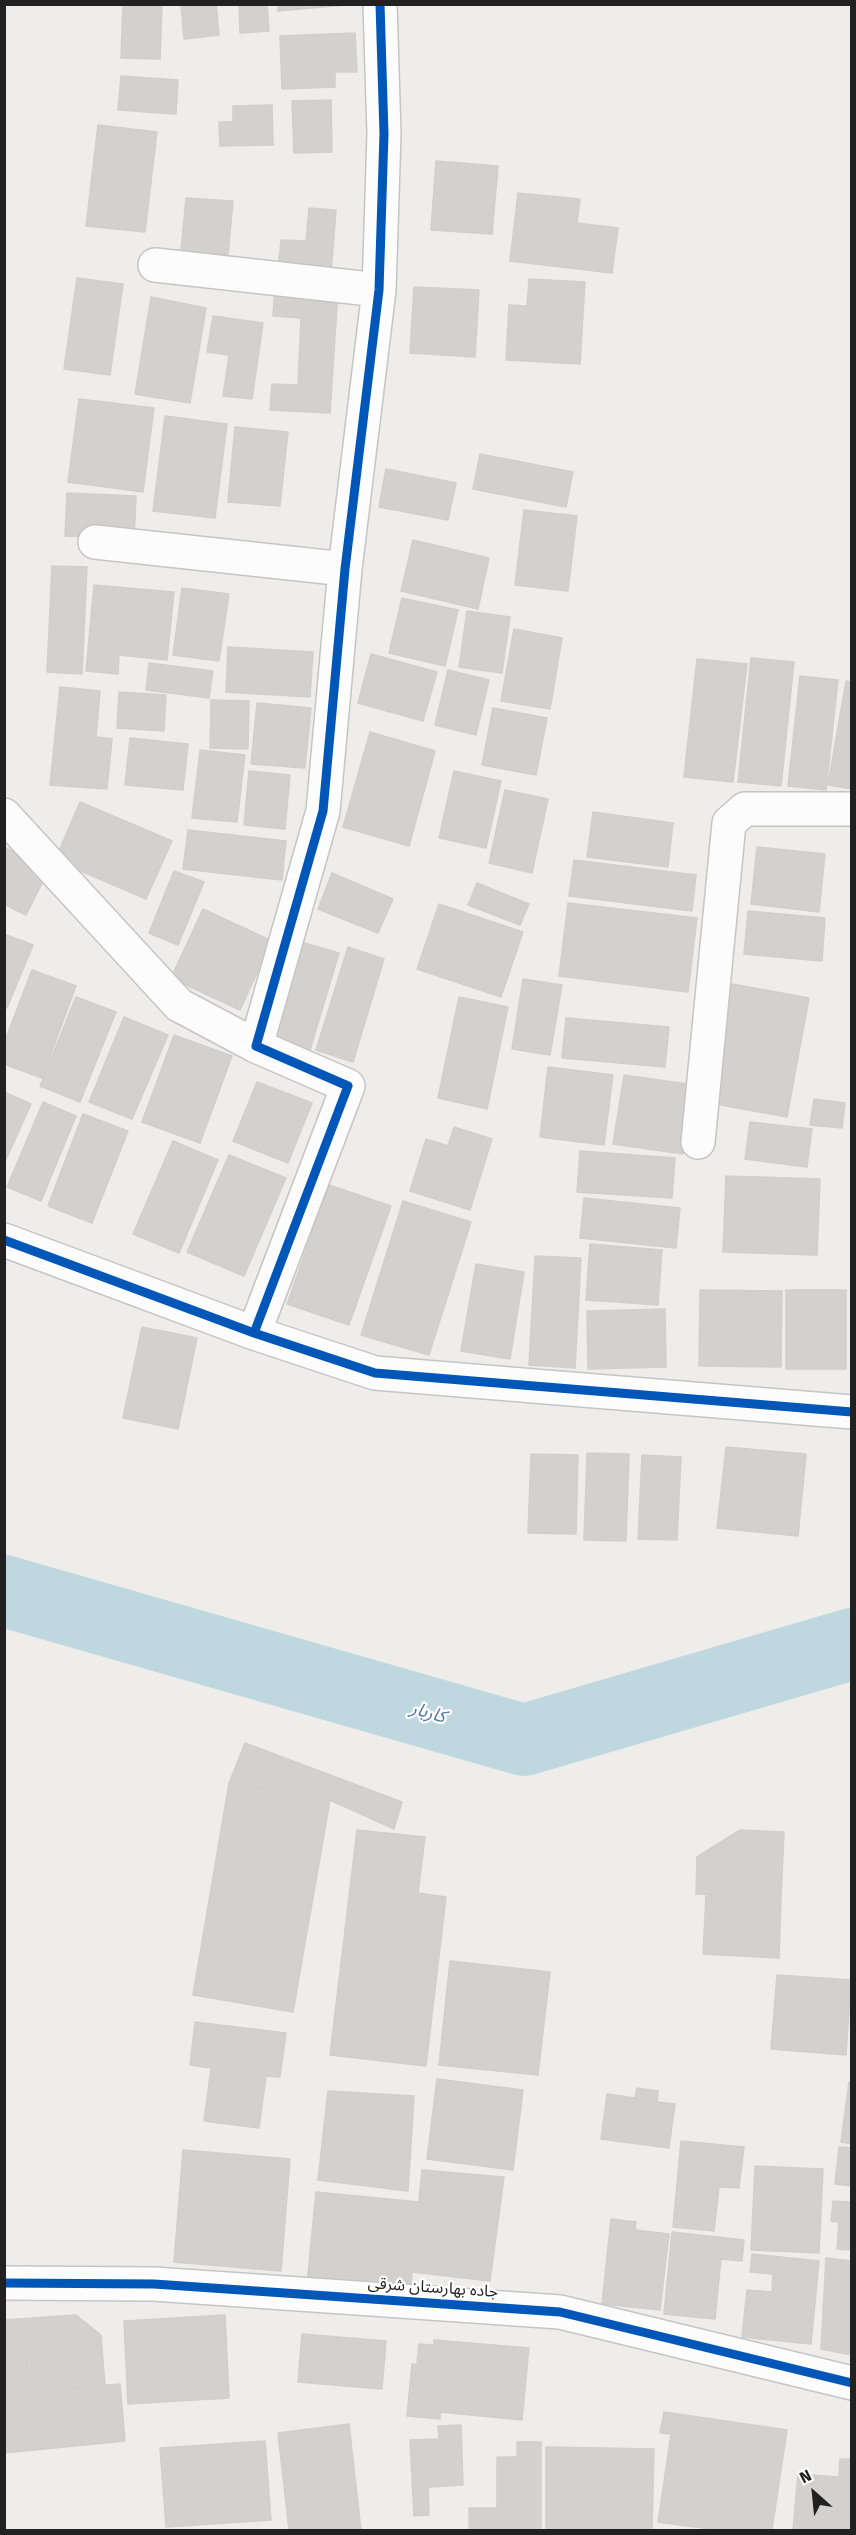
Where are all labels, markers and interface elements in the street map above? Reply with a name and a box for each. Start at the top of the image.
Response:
water label: کاربار [408,1698,448,1728]
street label: جاده بهارستان شرقی [367,2274,499,2302]
north arrow [784,2463,844,2523]
text: N [797,2466,815,2487]

